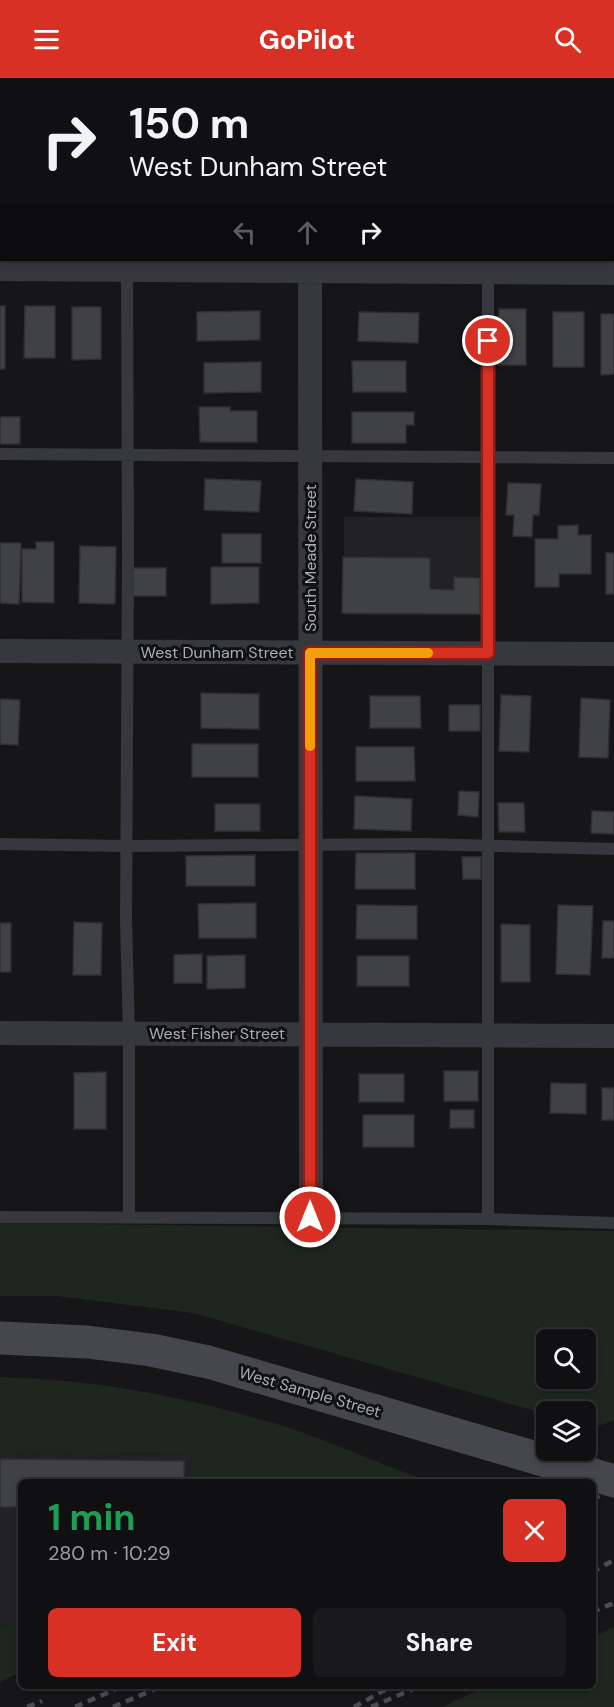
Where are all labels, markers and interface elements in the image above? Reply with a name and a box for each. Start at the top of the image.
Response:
text: GoPilot [259,22,355,57]
icon: menu [30,23,63,56]
icon: search [551,23,584,56]
text: 150 m [129,96,249,151]
icon: right [30,102,108,180]
text: West Dunham Street [129,149,387,184]
icon: left [228,216,261,249]
icon: ahead [291,216,324,249]
icon: right [354,216,387,249]
pin [462,315,513,366]
icon: arrive [471,324,504,357]
street label: South Meade Street [300,484,321,632]
street label: West Dunham Street [140,642,294,663]
street label: West Fisher Street [149,1023,285,1044]
position arrow [278,1185,342,1249]
map controls [536,1329,596,1461]
button: search [536,1329,596,1389]
street label: West Sample Street [237,1362,383,1422]
button: layers [536,1401,596,1461]
text: 1 min [48,1494,136,1541]
button: close [503,1499,566,1562]
text: 280 m · 10:29 [48,1540,171,1566]
button: Exit [48,1608,301,1677]
button: Share [313,1608,566,1677]

